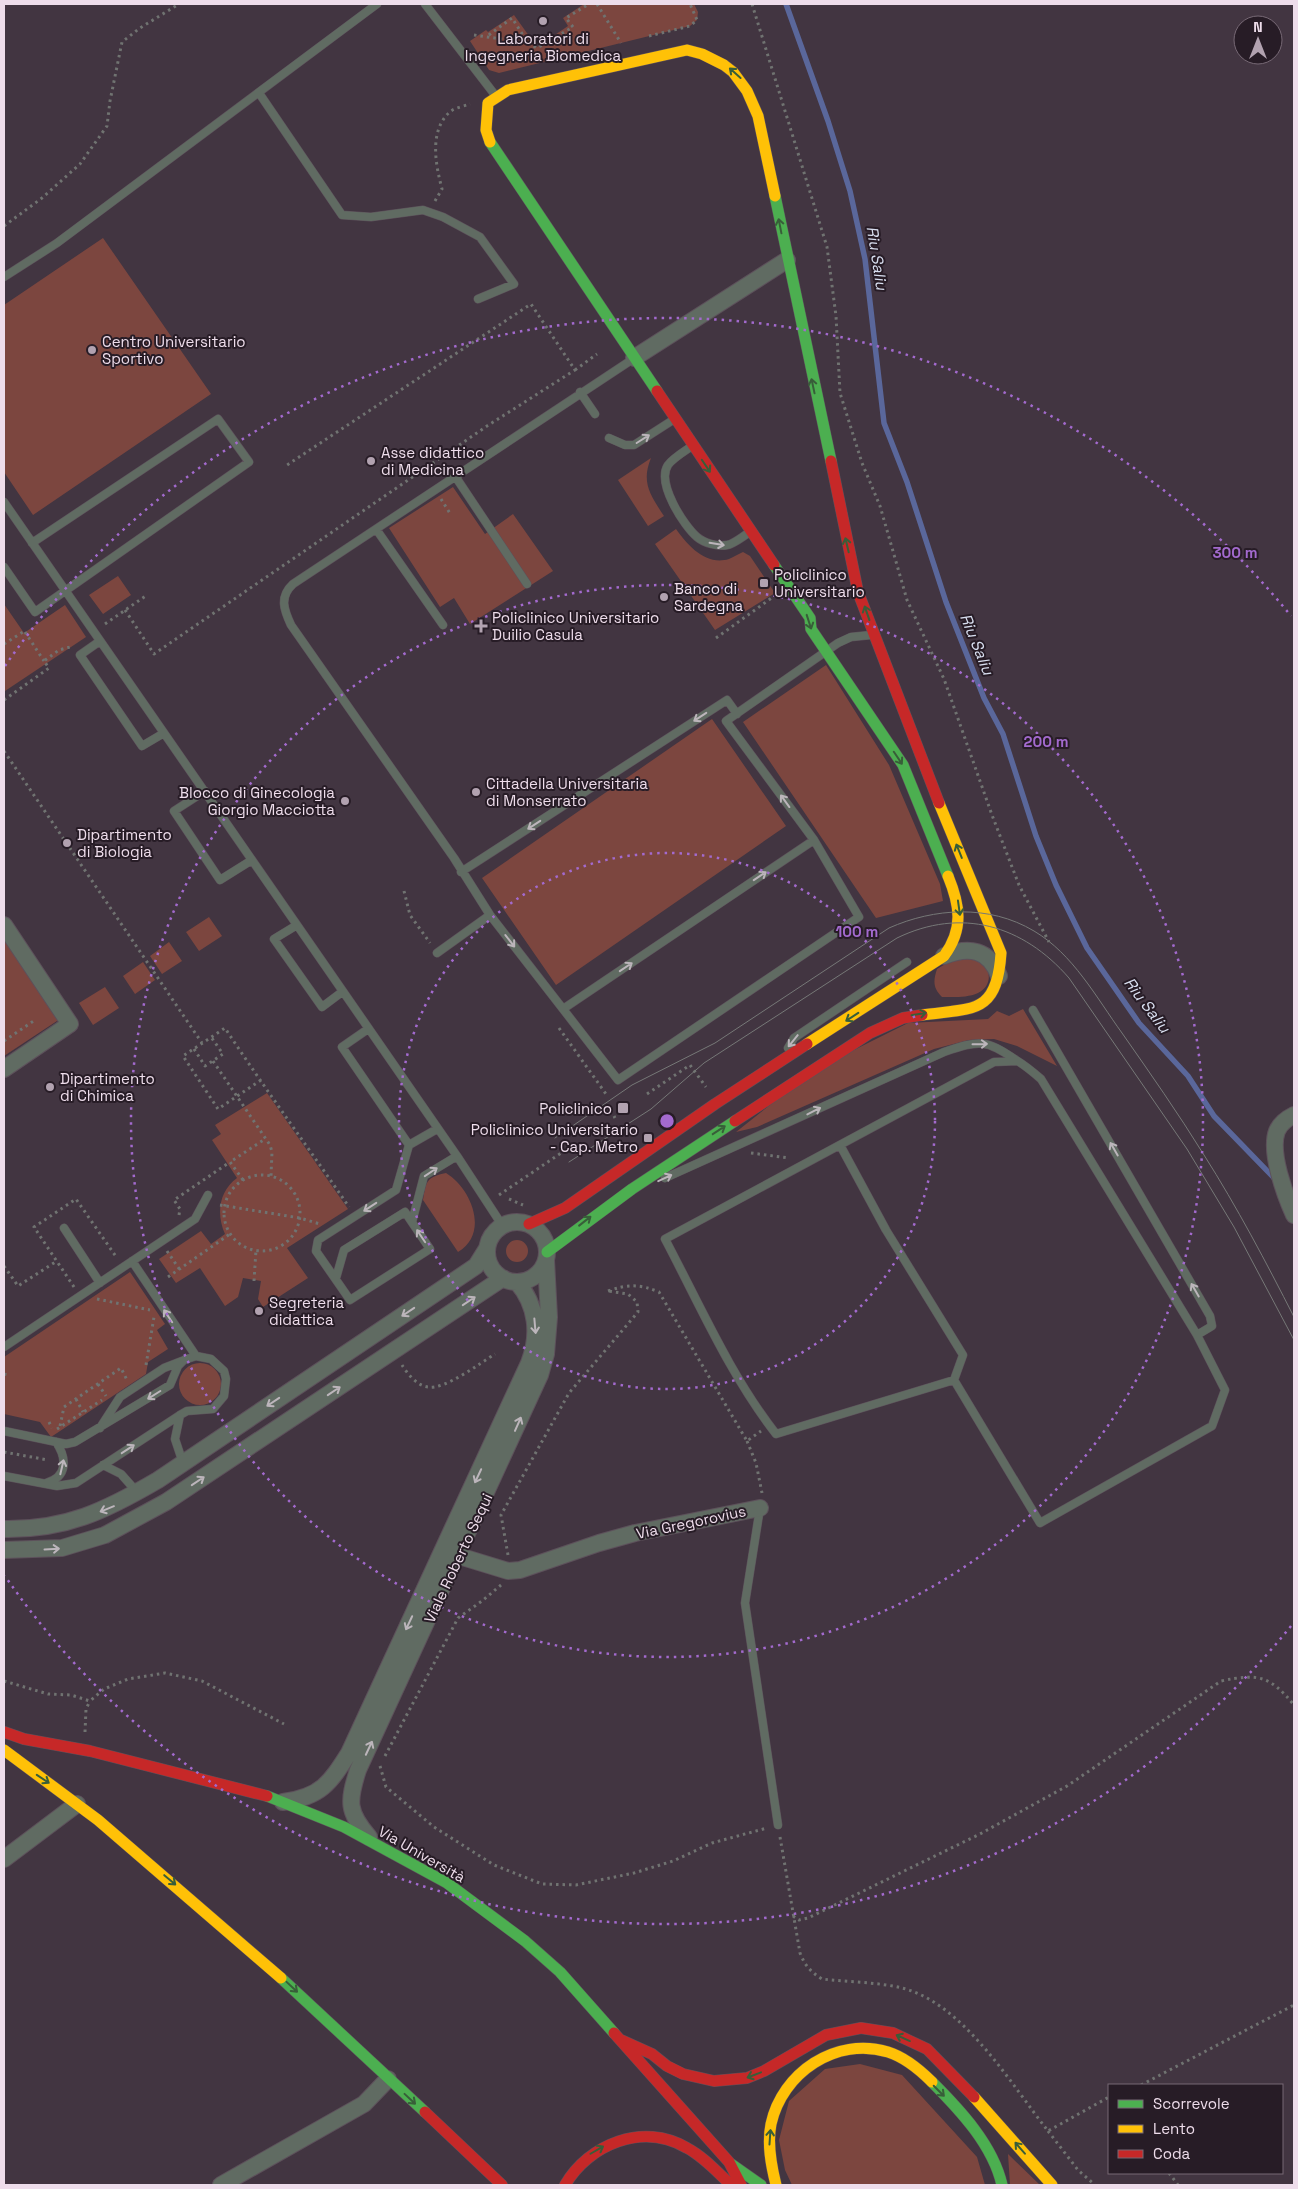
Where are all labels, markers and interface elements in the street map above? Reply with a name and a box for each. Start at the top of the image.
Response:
marker: Laboratori di Ingegneria Biomedica [537,15,549,27]
north arrow [1233,15,1283,65]
text: N [1253,18,1263,36]
place label: Laboratori di Ingegneria Biomedica [465,29,622,65]
one-way arrow [728,67,741,79]
one-way arrow [775,219,784,235]
water label: Riu Saliu [862,224,893,293]
place label: Centro Universitario Sportivo [102,332,246,368]
marker: Centro Universitario Sportivo [86,344,98,356]
one-way arrow [808,378,817,394]
one-way arrow [636,434,650,444]
place label: Asse didattico di Medicina [381,443,484,479]
marker: Asse didattico di Medicina [365,455,377,467]
one-way arrow [701,459,711,473]
one-way arrow [842,537,851,553]
one-way arrow [708,539,724,549]
text: 300 m [1212,543,1258,562]
place label: Policlinico Universitario [774,565,865,601]
marker: Policlinico Universitario [758,577,770,589]
place label: Banco di Sardegna [674,579,744,615]
marker: Banco di Sardegna [658,591,670,603]
one-way arrow [862,605,872,621]
place label: Policlinico Universitario Duilio Casula [492,608,659,644]
water label: Riu Saliu [955,610,999,679]
one-way arrow [805,614,815,630]
marker: Policlinico Universitario Duilio Casula [474,619,488,633]
one-way arrow [693,712,707,723]
text: 200 m [1024,732,1068,751]
one-way arrow [893,751,903,765]
place label: Cittadella Universitaria di Monserrato [486,774,648,810]
place label: Blocco di Ginecologia Giorgio Macciotta [179,783,335,819]
marker: Cittadella Universitaria di Monserrato [470,786,482,798]
marker: Blocco di Ginecologia Giorgio Macciotta [339,795,351,807]
one-way arrow [779,795,790,808]
one-way arrow [528,820,542,830]
place label: Dipartimento di Biologia [77,825,172,861]
marker: Dipartimento di Biologia [61,837,73,849]
one-way arrow [954,844,963,859]
one-way arrow [753,871,767,881]
one-way arrow [954,900,964,916]
text: 100 m [836,922,878,941]
one-way arrow [504,934,515,947]
one-way arrow [619,962,633,972]
water label: Riu Saliu [1119,973,1176,1038]
one-way arrow [911,1009,927,1019]
one-way arrow [846,1012,860,1022]
one-way arrow [788,1034,799,1047]
one-way arrow [971,1039,987,1049]
place label: Dipartimento di Chimica [60,1069,155,1105]
marker: Dipartimento di Chimica [44,1081,56,1093]
place label: Policlinico [539,1099,612,1118]
marker: Policlinico [616,1101,630,1115]
one-way arrow [806,1106,821,1115]
centre of rings [658,1112,676,1130]
place label: Policlinico Universitario - Cap. Metro [471,1120,638,1156]
one-way arrow [712,1124,726,1135]
marker: Policlinico Universitario - Cap. Metro [642,1132,654,1144]
one-way arrow [1108,1143,1118,1157]
one-way arrow [424,1167,438,1178]
one-way arrow [658,1172,673,1182]
one-way arrow [364,1202,378,1212]
one-way arrow [578,1216,591,1227]
one-way arrow [416,1230,426,1244]
one-way arrow [1190,1283,1200,1298]
place label: Segreteria didattica [269,1293,345,1329]
one-way arrow [462,1296,476,1306]
marker: Segreteria didattica [253,1305,265,1317]
one-way arrow [401,1307,415,1317]
one-way arrow [163,1309,173,1323]
one-way arrow [530,1317,540,1333]
one-way arrow [326,1386,340,1396]
one-way arrow [147,1391,161,1401]
one-way arrow [266,1397,280,1408]
one-way arrow [514,1417,524,1432]
one-way arrow [121,1443,135,1453]
one-way arrow [58,1459,68,1475]
one-way arrow [472,1468,482,1483]
one-way arrow [191,1476,205,1486]
street label: Viale Roberto Sequi [420,1490,496,1626]
street label: Via Gregorovius [634,1501,748,1543]
one-way arrow [100,1504,115,1514]
one-way arrow [44,1544,60,1553]
one-way arrow [403,1615,413,1630]
one-way arrow [365,1741,374,1756]
one-way arrow [36,1774,50,1784]
street label: Via Università [375,1821,469,1887]
one-way arrow [163,1875,176,1886]
one-way arrow [286,1981,299,1993]
one-way arrow [896,2032,911,2042]
one-way arrow [747,2071,762,2080]
legend [1108,2084,1283,2174]
one-way arrow [933,2085,945,2097]
one-way arrow [404,2093,417,2105]
text: Scorrevole [1153,2094,1230,2113]
text: Lento [1153,2119,1195,2138]
one-way arrow [766,2130,775,2146]
one-way arrow [1014,2142,1026,2155]
text: Coda [1153,2144,1191,2163]
one-way arrow [590,2145,604,2155]

